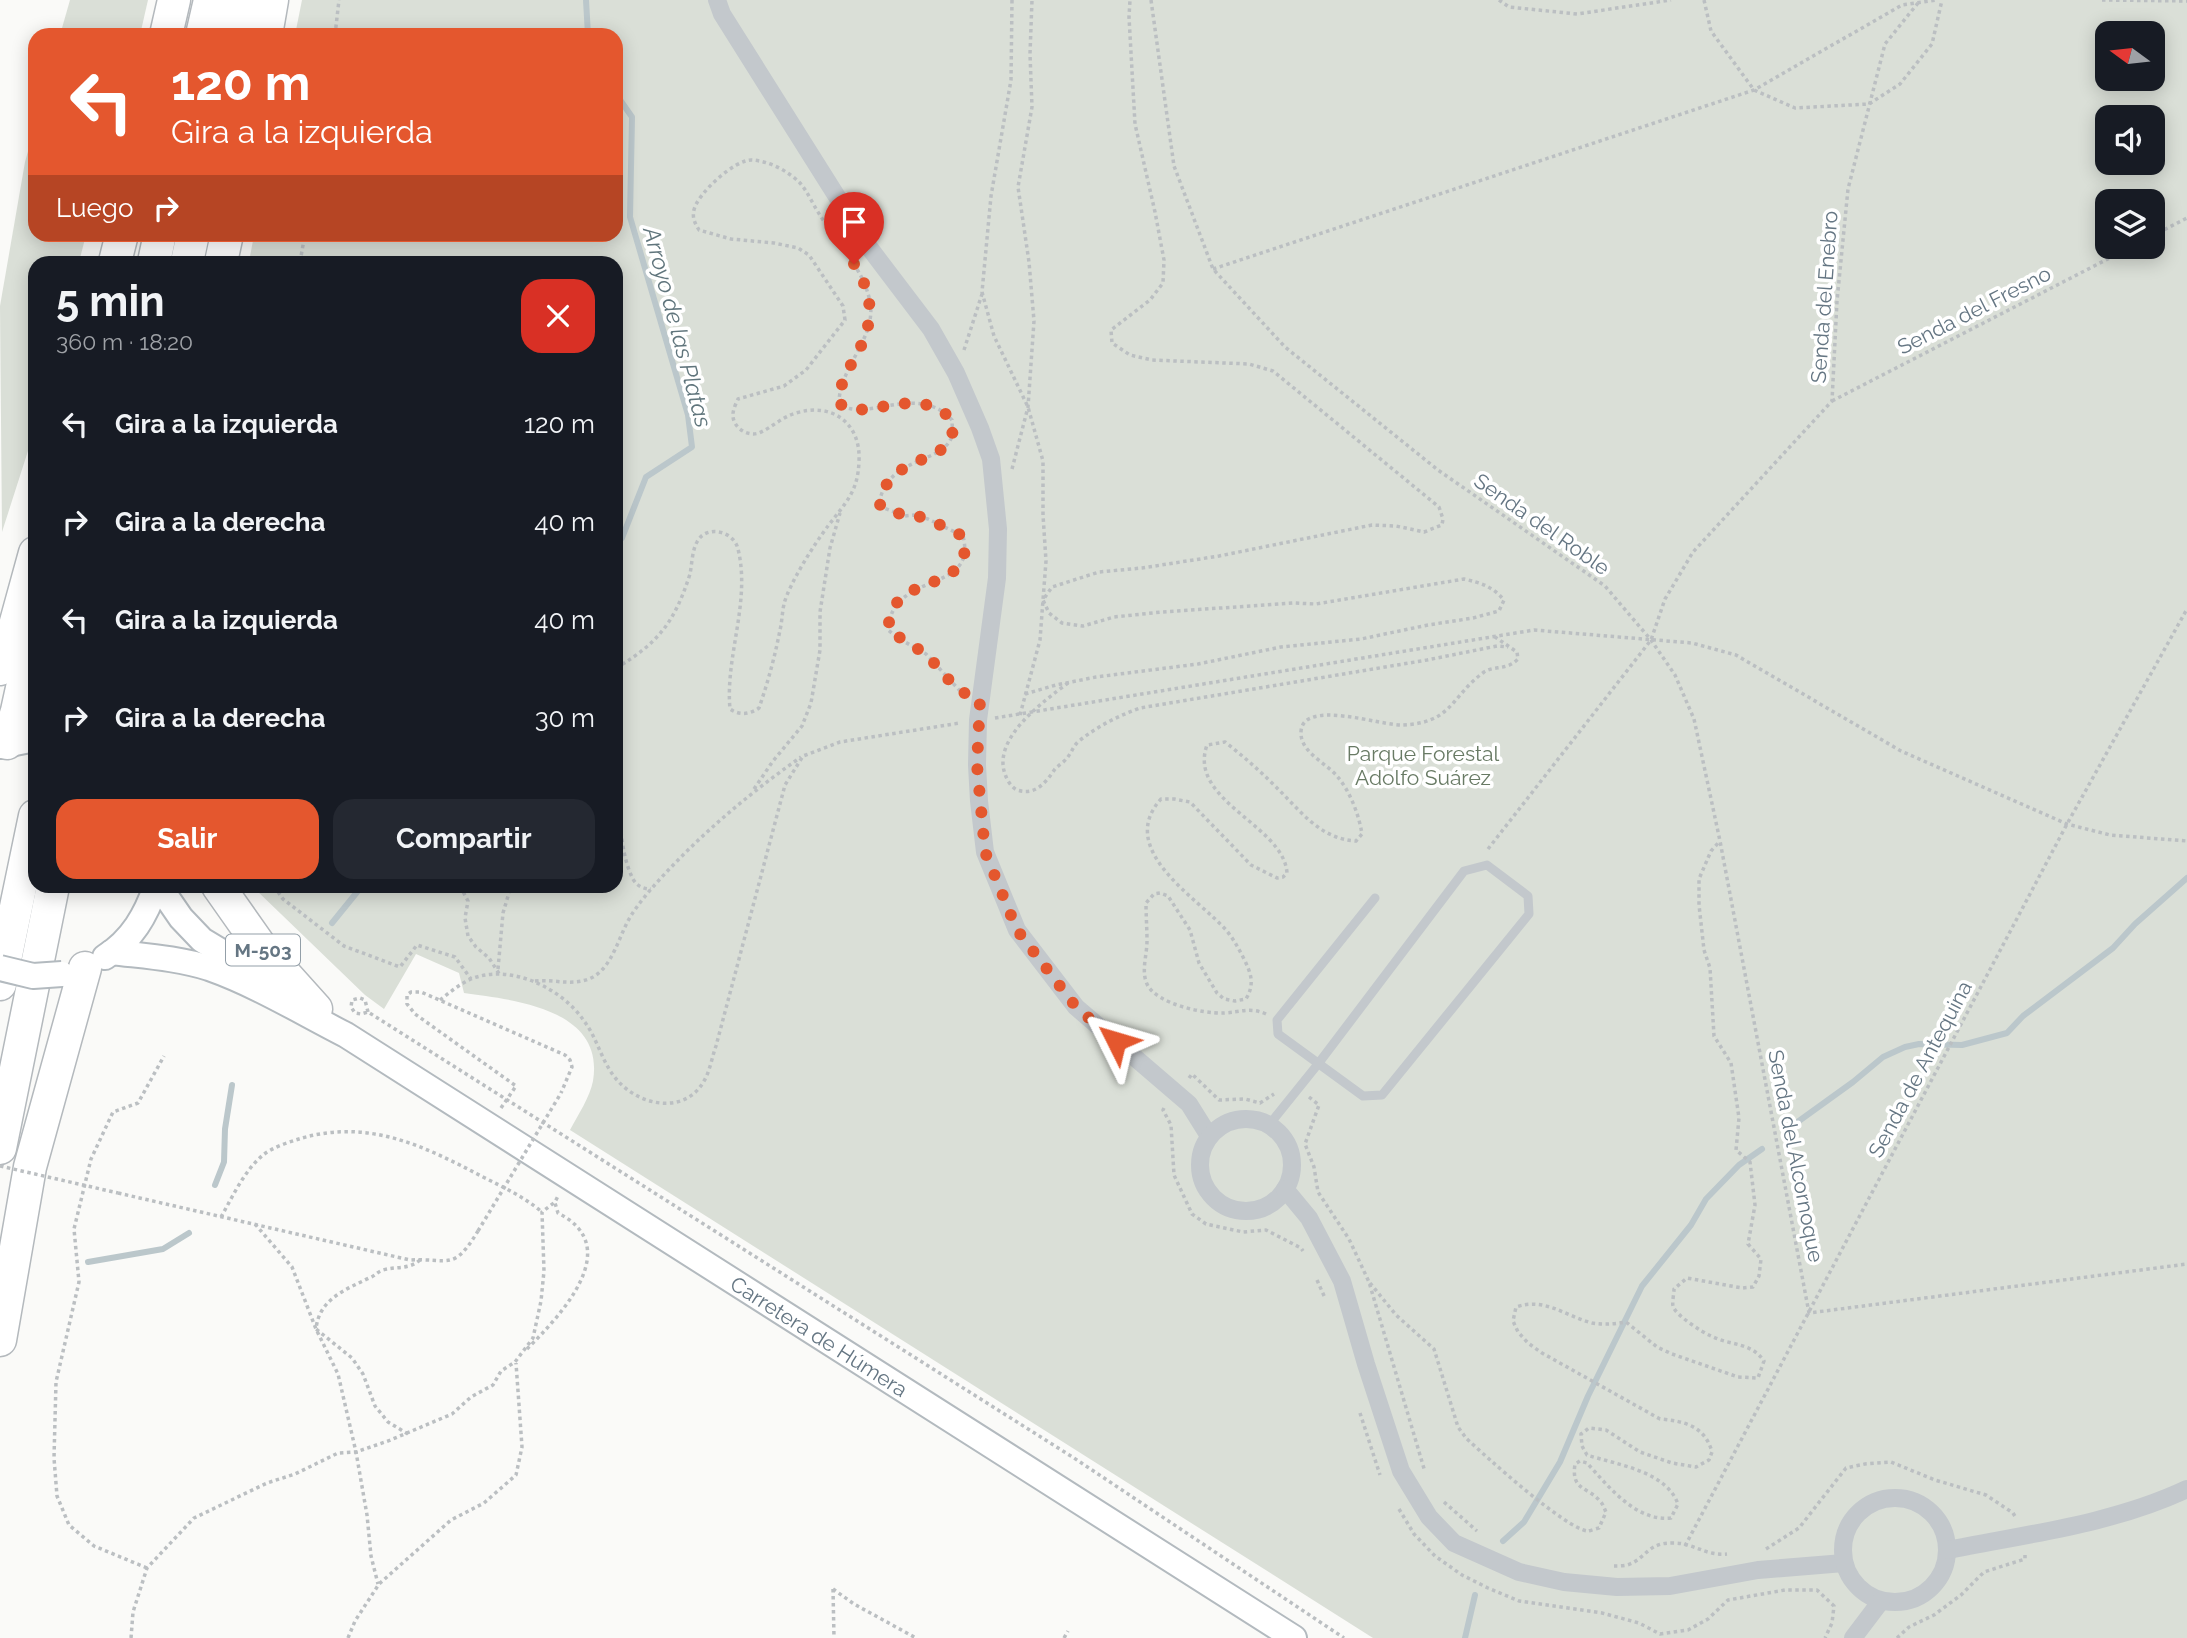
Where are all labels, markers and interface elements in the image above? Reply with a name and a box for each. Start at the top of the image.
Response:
north arrow [2095,21,2165,91]
map controls [2095,21,2165,259]
text: 120 m [171,54,310,111]
icon: left [56,56,147,147]
button: sound [2095,105,2165,175]
text: Gira a la izquierda [171,113,433,150]
icon: right [147,189,185,227]
button: layers [2095,189,2165,259]
pin [824,192,884,264]
text: Luego [56,193,133,223]
icon: arrive [835,203,873,241]
street label: Senda del Enebro [1806,210,1842,384]
water label: Arroyo de las Platas [638,222,718,430]
street label: Senda del Fresno [1893,261,2055,359]
text: 5 min [56,277,165,326]
button: close [521,279,595,353]
text: 360 m · 18:20 [56,328,193,355]
icon: left [56,405,94,443]
text: Gira a la izquierda [115,409,338,439]
text: 120 m [524,409,595,439]
street label: Senda del Roble [1469,468,1615,580]
icon: right [56,503,94,541]
text: Gira a la derecha [115,507,325,537]
text: 40 m [534,507,595,537]
icon: left [56,601,94,639]
text: Gira a la izquierda [115,605,338,635]
text: 40 m [534,605,595,635]
icon: right [56,699,94,737]
text: Gira a la derecha [115,703,325,733]
text: 30 m [535,703,595,733]
park label: Parque Forestal Adolfo Suárez [1347,741,1500,790]
button: Salir [56,799,319,879]
button: Compartir [333,799,595,879]
road number: M-503 [226,934,300,966]
street label: Senda de Antequina [1863,976,1977,1162]
position arrow [1079,1004,1153,1078]
street label: Senda del Alcornoque [1763,1048,1829,1264]
street label: Carretera de Húmera [726,1270,912,1402]

